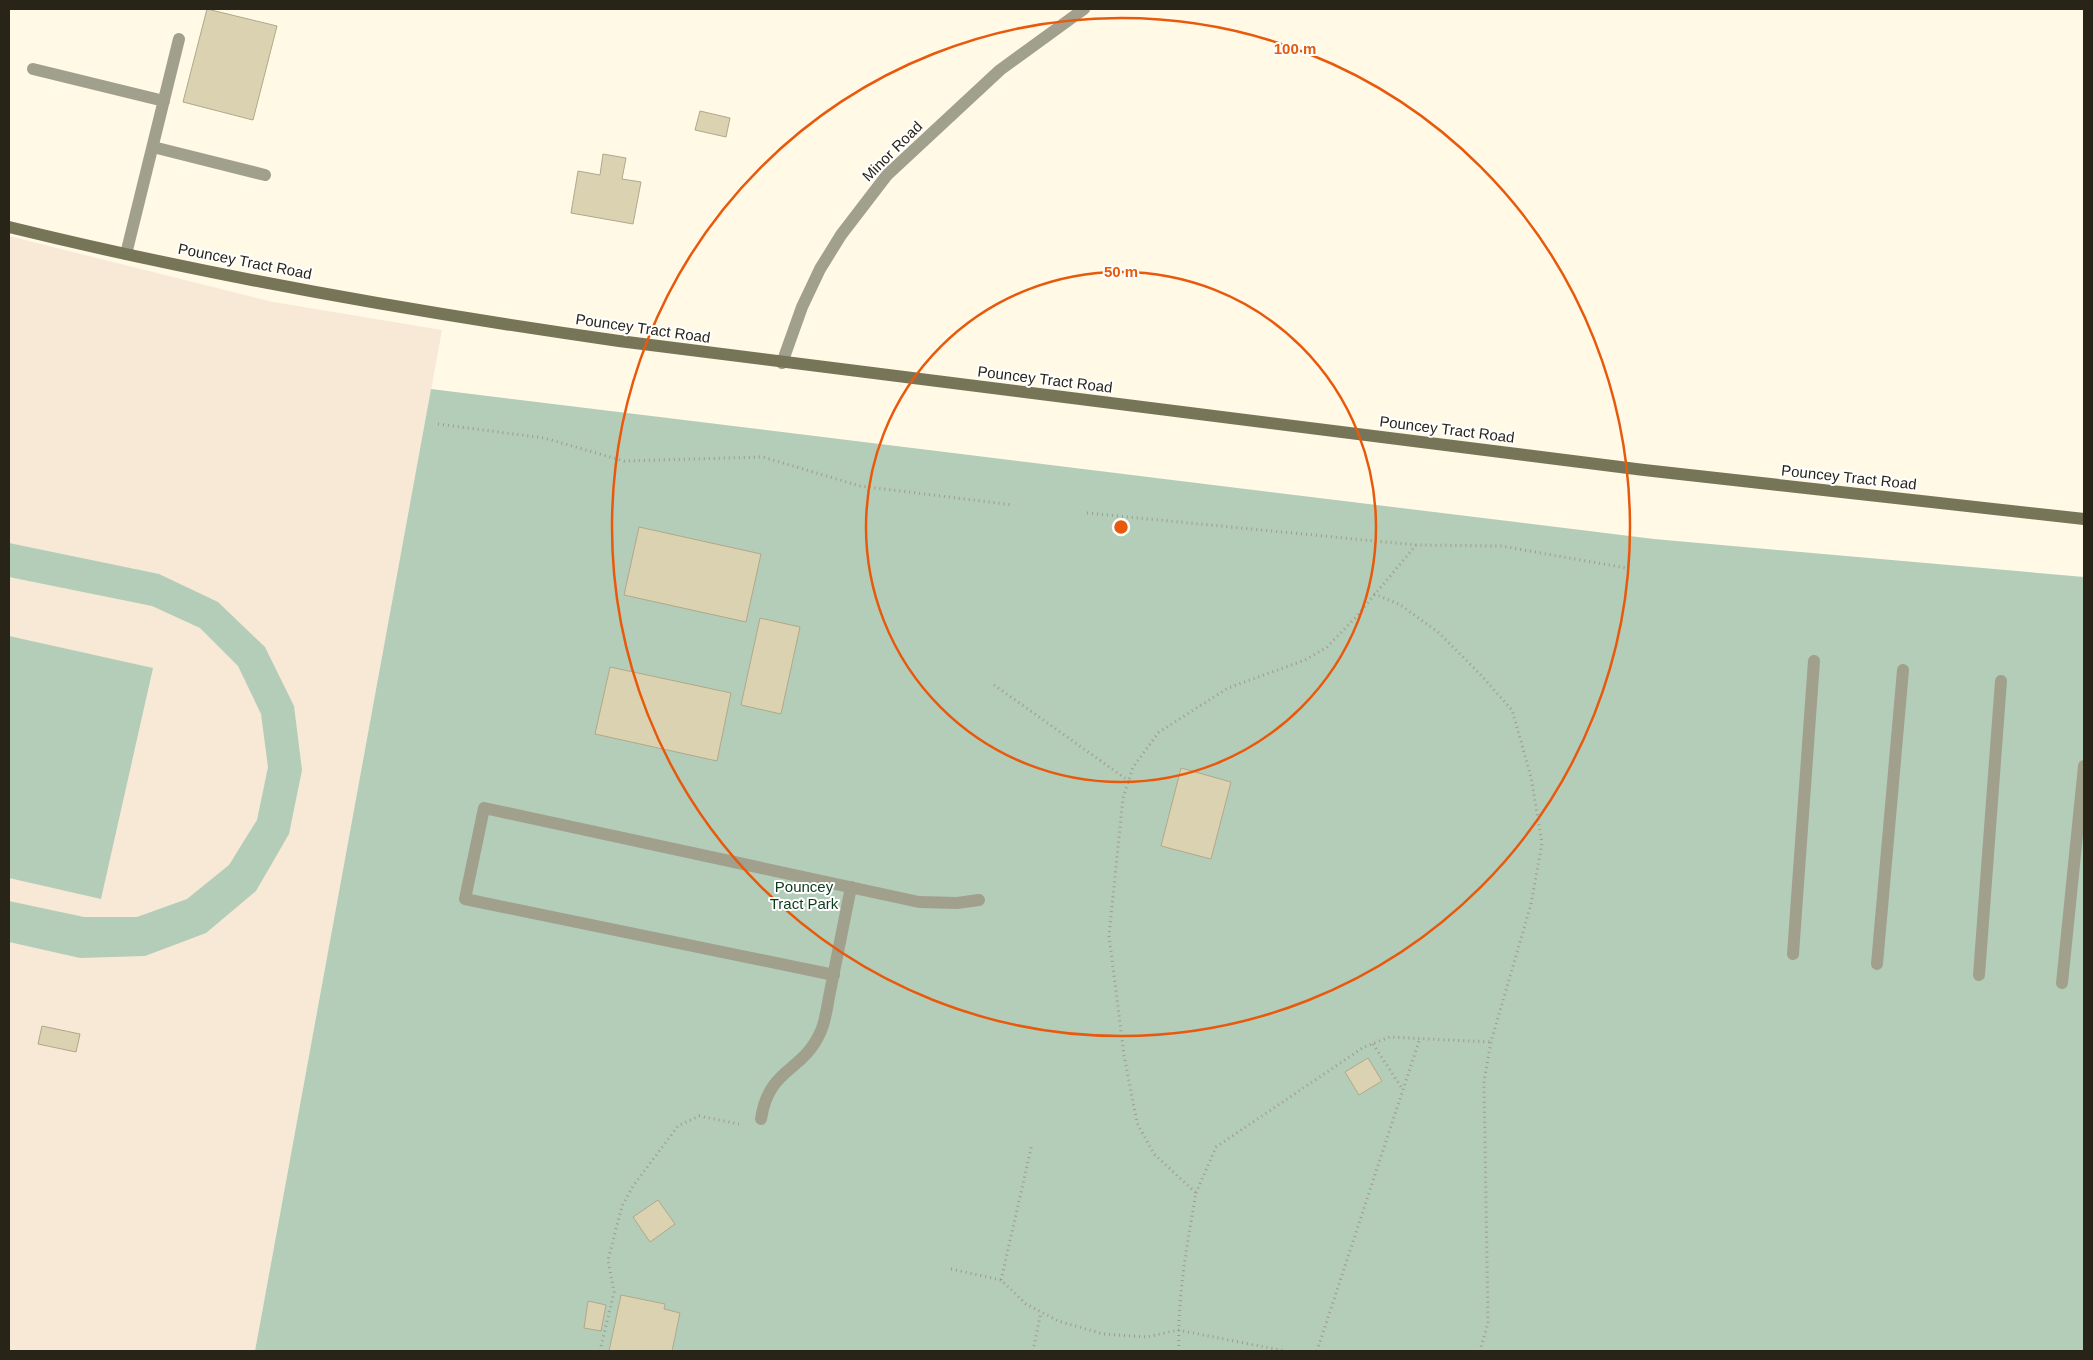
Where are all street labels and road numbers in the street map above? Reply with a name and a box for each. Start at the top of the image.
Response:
street label: Minor Road [859,118,925,184]
street label: Pouncey Tract Road [177,240,313,282]
street label: Pouncey Tract Road [575,310,711,346]
street label: Pouncey Tract Road [977,362,1113,396]
street label: Pouncey Tract Road [1379,412,1515,446]
street label: Pouncey Tract Road [1781,461,1917,493]

